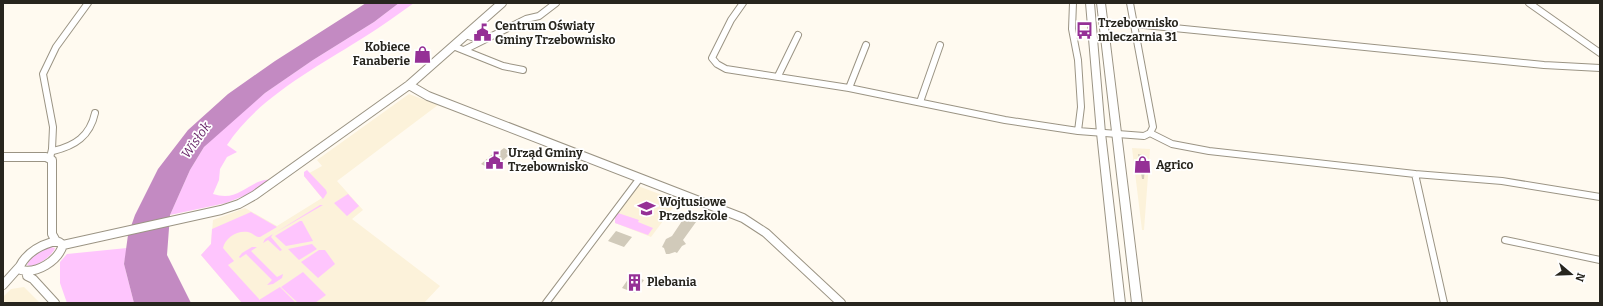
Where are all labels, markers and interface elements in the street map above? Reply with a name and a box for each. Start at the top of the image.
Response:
place label: Trzebownisko mleczarnia 31 [1098,16,1179,44]
place label: Centrum Oświaty Gminy Trzebownisko [495,19,616,47]
bus stop icon: Trzebownisko mleczarnia 31 [1075,20,1095,40]
public building icon: Centrum Oświaty Gminy Trzebownisko [472,23,492,43]
place label: Kobiece Fanaberie [353,40,410,68]
shop icon: Kobiece Fanaberie [413,44,433,64]
water label: Wisłok [178,118,214,161]
place label: Urząd Gminy Trzebownisko [508,146,589,174]
public building icon: Urząd Gminy Trzebownisko [485,150,505,170]
shop icon: Agrico [1133,155,1153,175]
place label: Agrico [1156,158,1194,172]
place label: Wojtusiowe Przedszkole [659,195,728,223]
school or university icon: Wojtusiowe Przedszkole [636,199,656,219]
north arrow [1551,254,1591,294]
text: N [1572,271,1588,284]
building icon: Plebania [624,272,644,292]
place label: Plebania [647,275,697,289]

